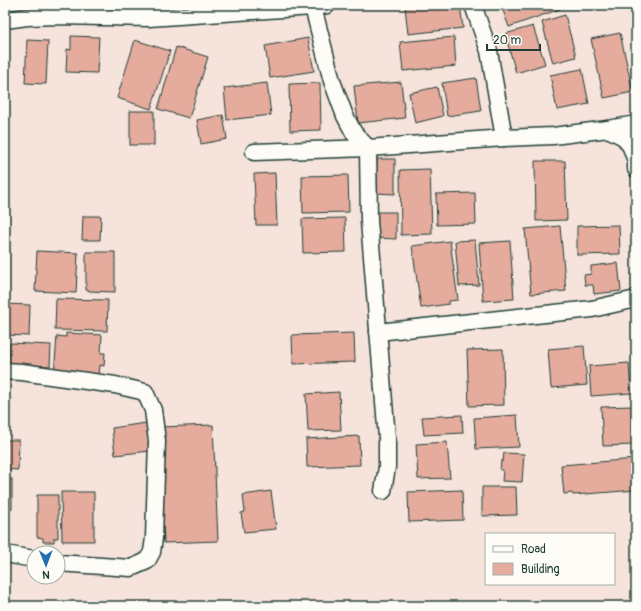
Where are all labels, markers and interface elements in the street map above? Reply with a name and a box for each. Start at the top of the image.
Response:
scale bar [487,26,540,52]
text: 20 m [493,33,522,48]
legend [485,533,615,585]
text: Road [521,542,546,557]
north arrow [26,545,66,585]
text: Building [521,562,560,577]
text: N [42,568,50,581]

